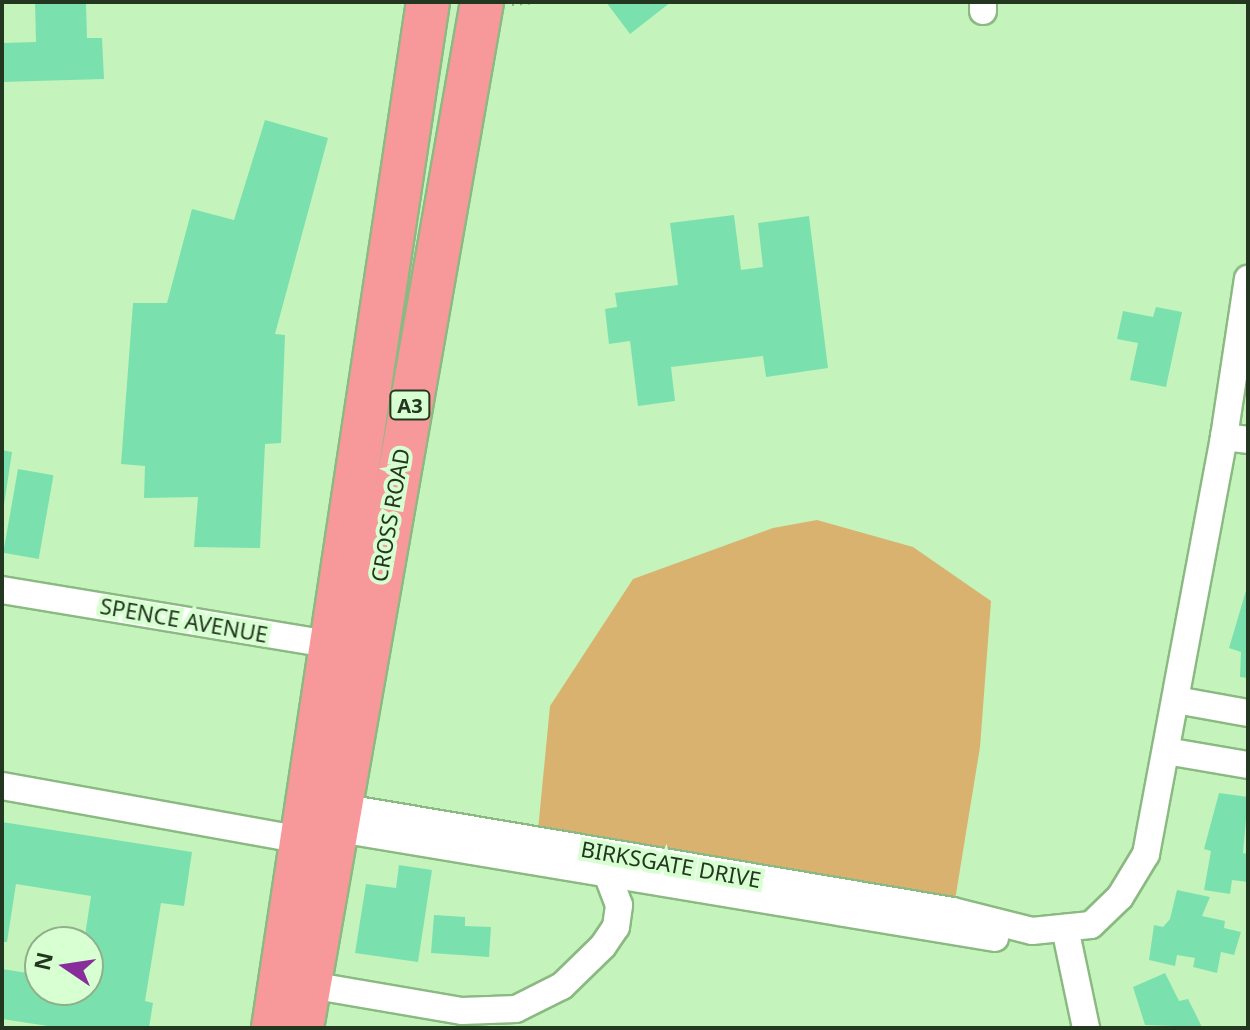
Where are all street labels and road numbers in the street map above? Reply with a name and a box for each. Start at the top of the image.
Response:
road number: A3 [388,389,432,421]
street label: CROSS ROAD [365,446,415,584]
street label: SPENCE AVENUE [98,592,270,648]
street label: BIRKSGATE DRIVE [579,835,763,893]

